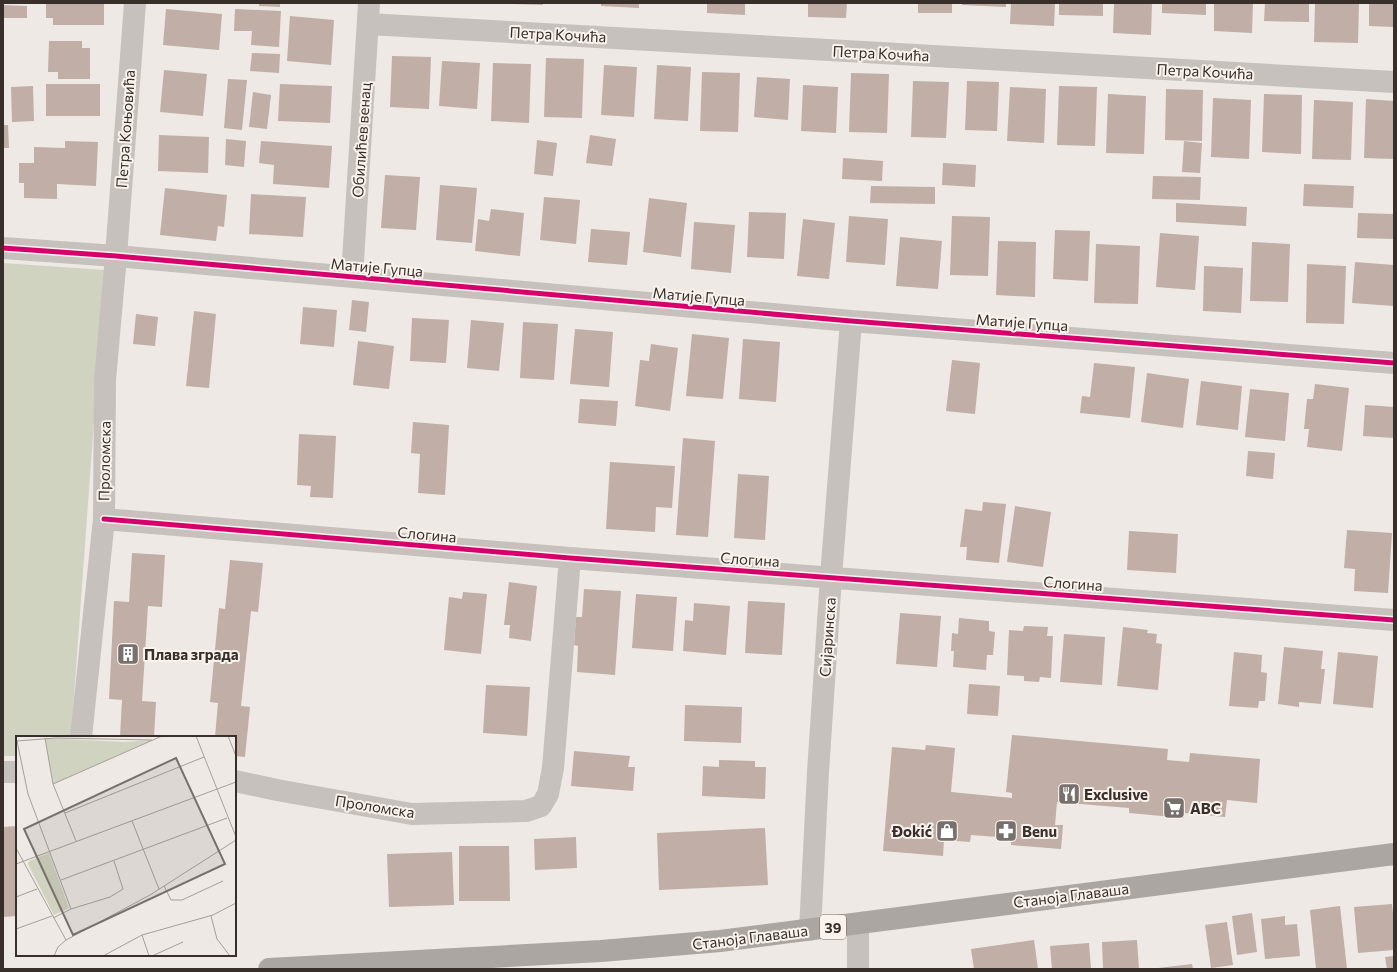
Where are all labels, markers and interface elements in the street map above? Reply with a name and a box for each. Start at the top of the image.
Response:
street label: Петра Кочића [509,22,607,46]
street label: Петра Кочића [832,41,930,65]
street label: Петра Кочића [1156,59,1254,83]
street label: Петра Коњовића [112,69,138,189]
street label: Обилићев венац [348,82,374,198]
street label: Матије Гупца [330,254,424,280]
street label: Матије Гупца [652,283,746,309]
street label: Матије Гупца [975,310,1069,334]
street label: Проломска [94,421,114,501]
street label: Слогина [397,522,457,546]
street label: Слогина [720,548,780,570]
street label: Слогина [1043,572,1103,594]
street label: Сијаринска [815,597,839,677]
building icon: Плава зграда [115,641,141,667]
place label: Плава зграда [144,645,239,663]
inset map [16,736,236,956]
restaurant icon: Exclusive [1056,781,1082,807]
place label: Exclusive [1084,785,1148,803]
street label: Проломска [334,791,416,821]
supermarket icon: ABC [1161,795,1187,821]
place label: ABC [1190,799,1221,817]
shop icon: Đokić [934,818,960,844]
pharmacy icon: Benu [993,818,1019,844]
place label: Đokić [891,822,932,840]
place label: Benu [1022,822,1057,840]
street label: Станоја Главаша [1012,879,1130,911]
road number: 39 [820,915,846,939]
street label: Станоја Главаша [691,921,809,953]

